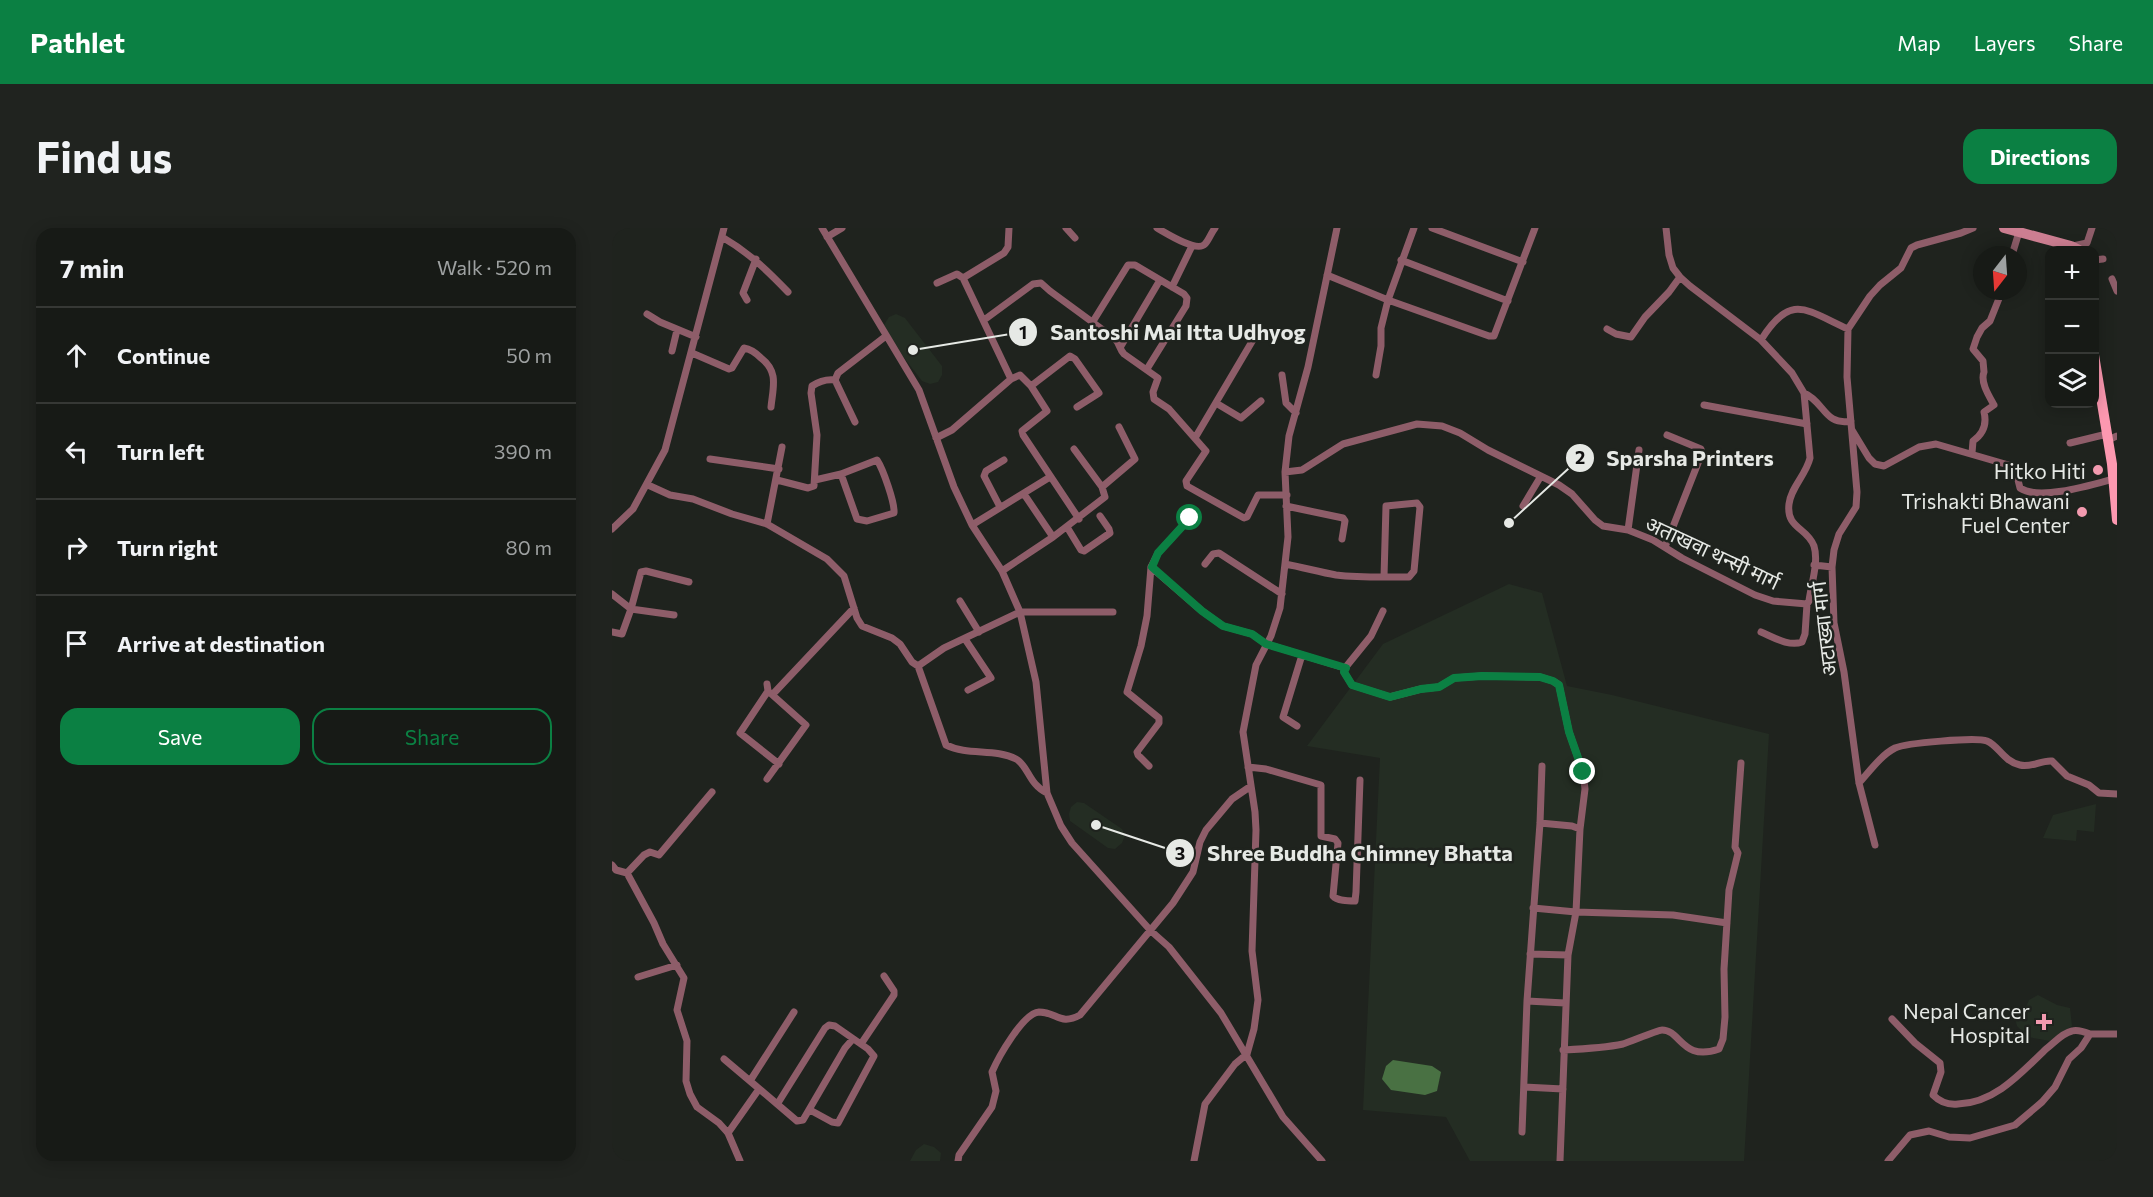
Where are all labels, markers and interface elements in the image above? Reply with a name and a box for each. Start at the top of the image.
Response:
text: Pathlet [30,25,125,59]
text: Map [1897,30,1941,55]
text: Layers [1974,30,2036,55]
text: Share [2069,30,2123,55]
button: Directions [1963,129,2117,184]
text: Find us [36,130,172,182]
north arrow [1973,246,2027,300]
map controls [2045,246,2099,408]
button: + [2045,246,2099,300]
text: 7 min [60,252,124,283]
text: Walk · 520 m [437,255,552,279]
button: − [2045,300,2099,354]
callout: Santoshi Mai Itta Udhyog [1008,312,1318,352]
text: Santoshi Mai Itta Udhyog [1050,318,1306,345]
text: 1 [1019,321,1027,343]
icon: ahead [60,339,93,372]
text: Continue [117,342,210,369]
text: 50 m [506,343,552,367]
button: layers [2045,354,2099,408]
icon: left [60,435,93,468]
text: Turn left [117,438,204,465]
callout: Sparsha Printers [1565,438,1786,478]
text: 390 m [494,439,552,463]
text: Sparsha Printers [1606,444,1774,471]
text: 2 [1575,446,1585,468]
place label: Hitko Hiti [1994,458,2086,483]
marker: Hitko Hiti [2091,463,2105,477]
place label: Trishakti Bhawani Fuel Center [1901,488,2070,537]
route start [1176,504,1202,530]
marker: Trishakti Bhawani Fuel Center [2075,505,2089,519]
street label: अताखवा थन्सी मार्ग [1642,510,1785,595]
icon: right [60,531,93,564]
text: Turn right [117,534,218,561]
text: 80 m [506,535,552,559]
street label: अटाख्वा मार्ग [1805,579,1841,678]
icon: arrive [60,627,93,660]
text: Arrive at destination [117,630,325,657]
button: Save [60,708,300,765]
button: Share [312,708,552,765]
route end [1569,758,1595,784]
callout: Shree Buddha Chimney Bhatta [1165,833,1524,873]
text: Shree Buddha Chimney Bhatta [1207,839,1513,866]
text: 3 [1175,842,1185,864]
place label: Nepal Cancer Hospital [1903,998,2030,1047]
marker: Nepal Cancer Hospital [2035,1013,2053,1031]

